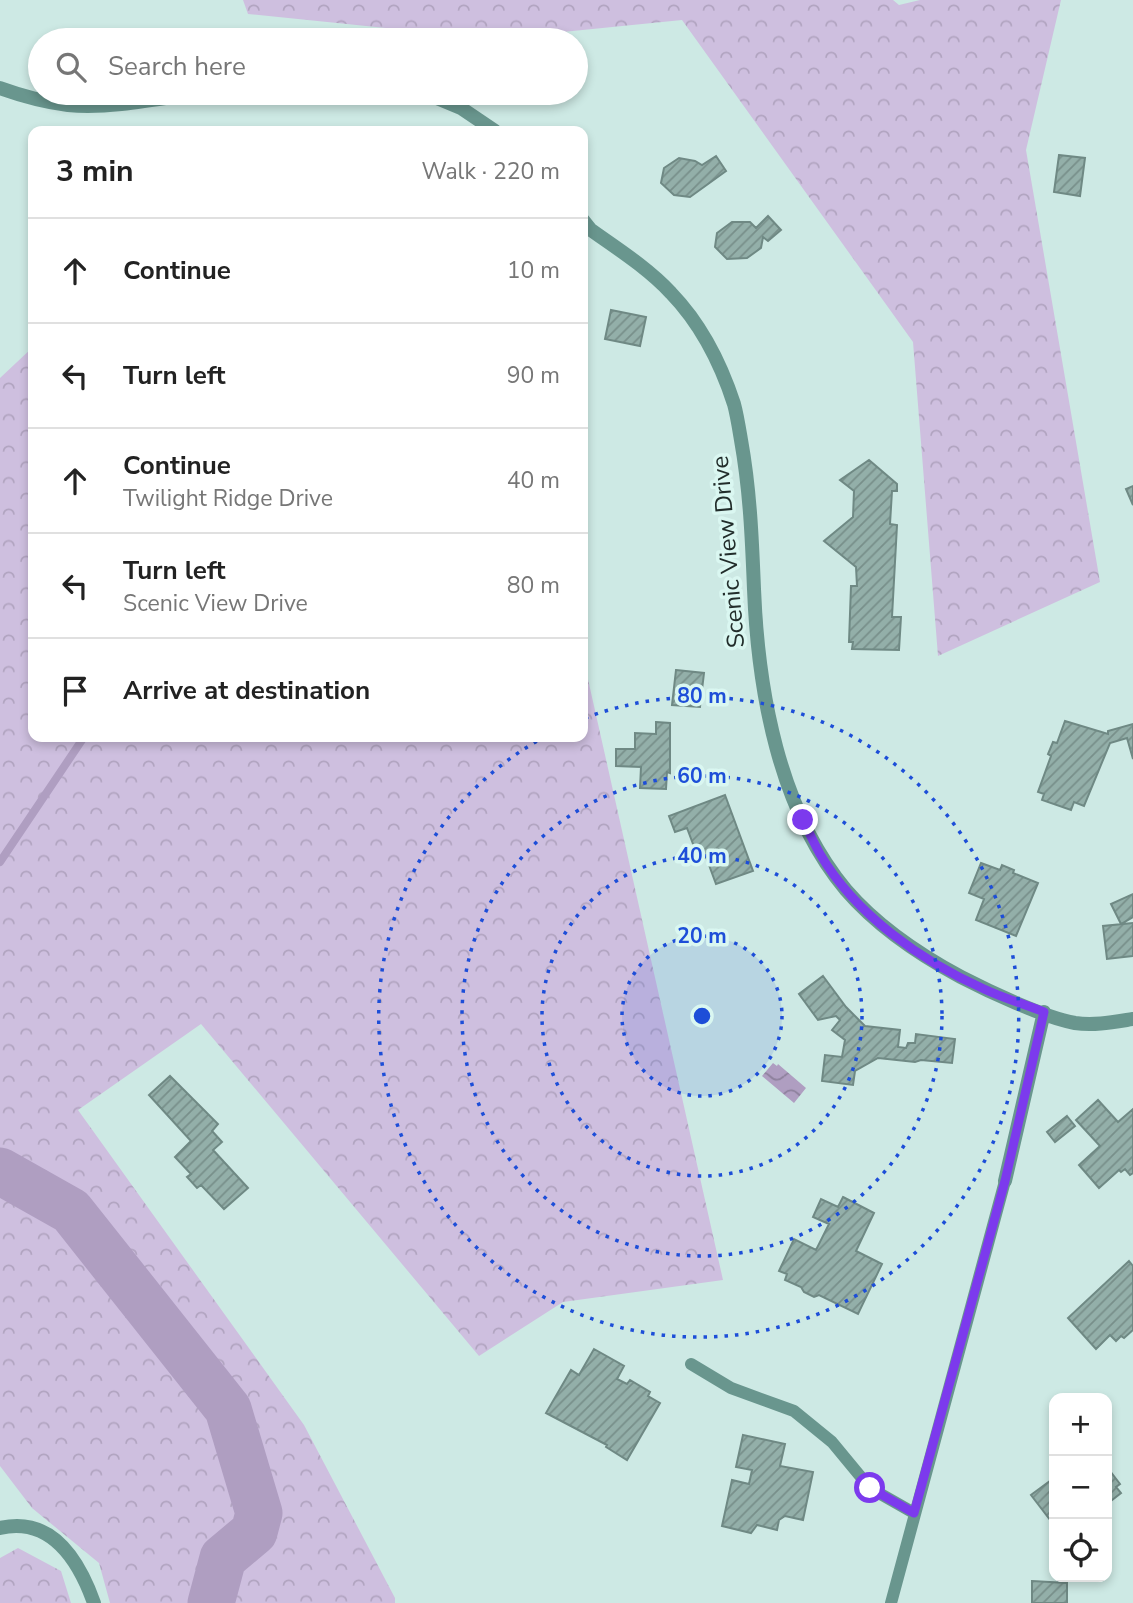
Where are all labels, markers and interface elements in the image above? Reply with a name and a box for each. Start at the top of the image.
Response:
search box [28,28,588,105]
icon: search [52,48,90,86]
text: Search here [108,49,246,84]
text: 3 min [56,151,134,192]
text: Walk · 220 m [421,156,560,187]
icon: ahead [56,252,94,290]
text: Continue [123,253,231,288]
text: 10 m [507,255,560,286]
icon: left [56,357,94,395]
text: Turn left [123,358,226,393]
text: 90 m [507,360,560,391]
text: Continue [123,448,231,483]
street label: Scenic View Drive [704,455,752,649]
icon: ahead [56,462,94,500]
text: 40 m [507,465,560,496]
text: Twilight Ridge Drive [123,483,333,514]
text: Turn left [123,553,226,588]
icon: left [56,567,94,605]
text: 80 m [507,570,560,601]
text: Scenic View Drive [123,588,308,619]
icon: arrive [56,672,94,710]
text: Arrive at destination [123,673,370,708]
text: 80 m [677,682,727,710]
text: 60 m [677,762,727,790]
route end [787,804,818,835]
text: 40 m [677,842,727,870]
text: 20 m [677,922,727,950]
centre of rings [690,1004,714,1028]
map controls [1049,1393,1112,1582]
button: + [1049,1393,1112,1456]
button: − [1049,1456,1112,1519]
route start [854,1472,885,1503]
button: locate [1049,1519,1112,1582]

